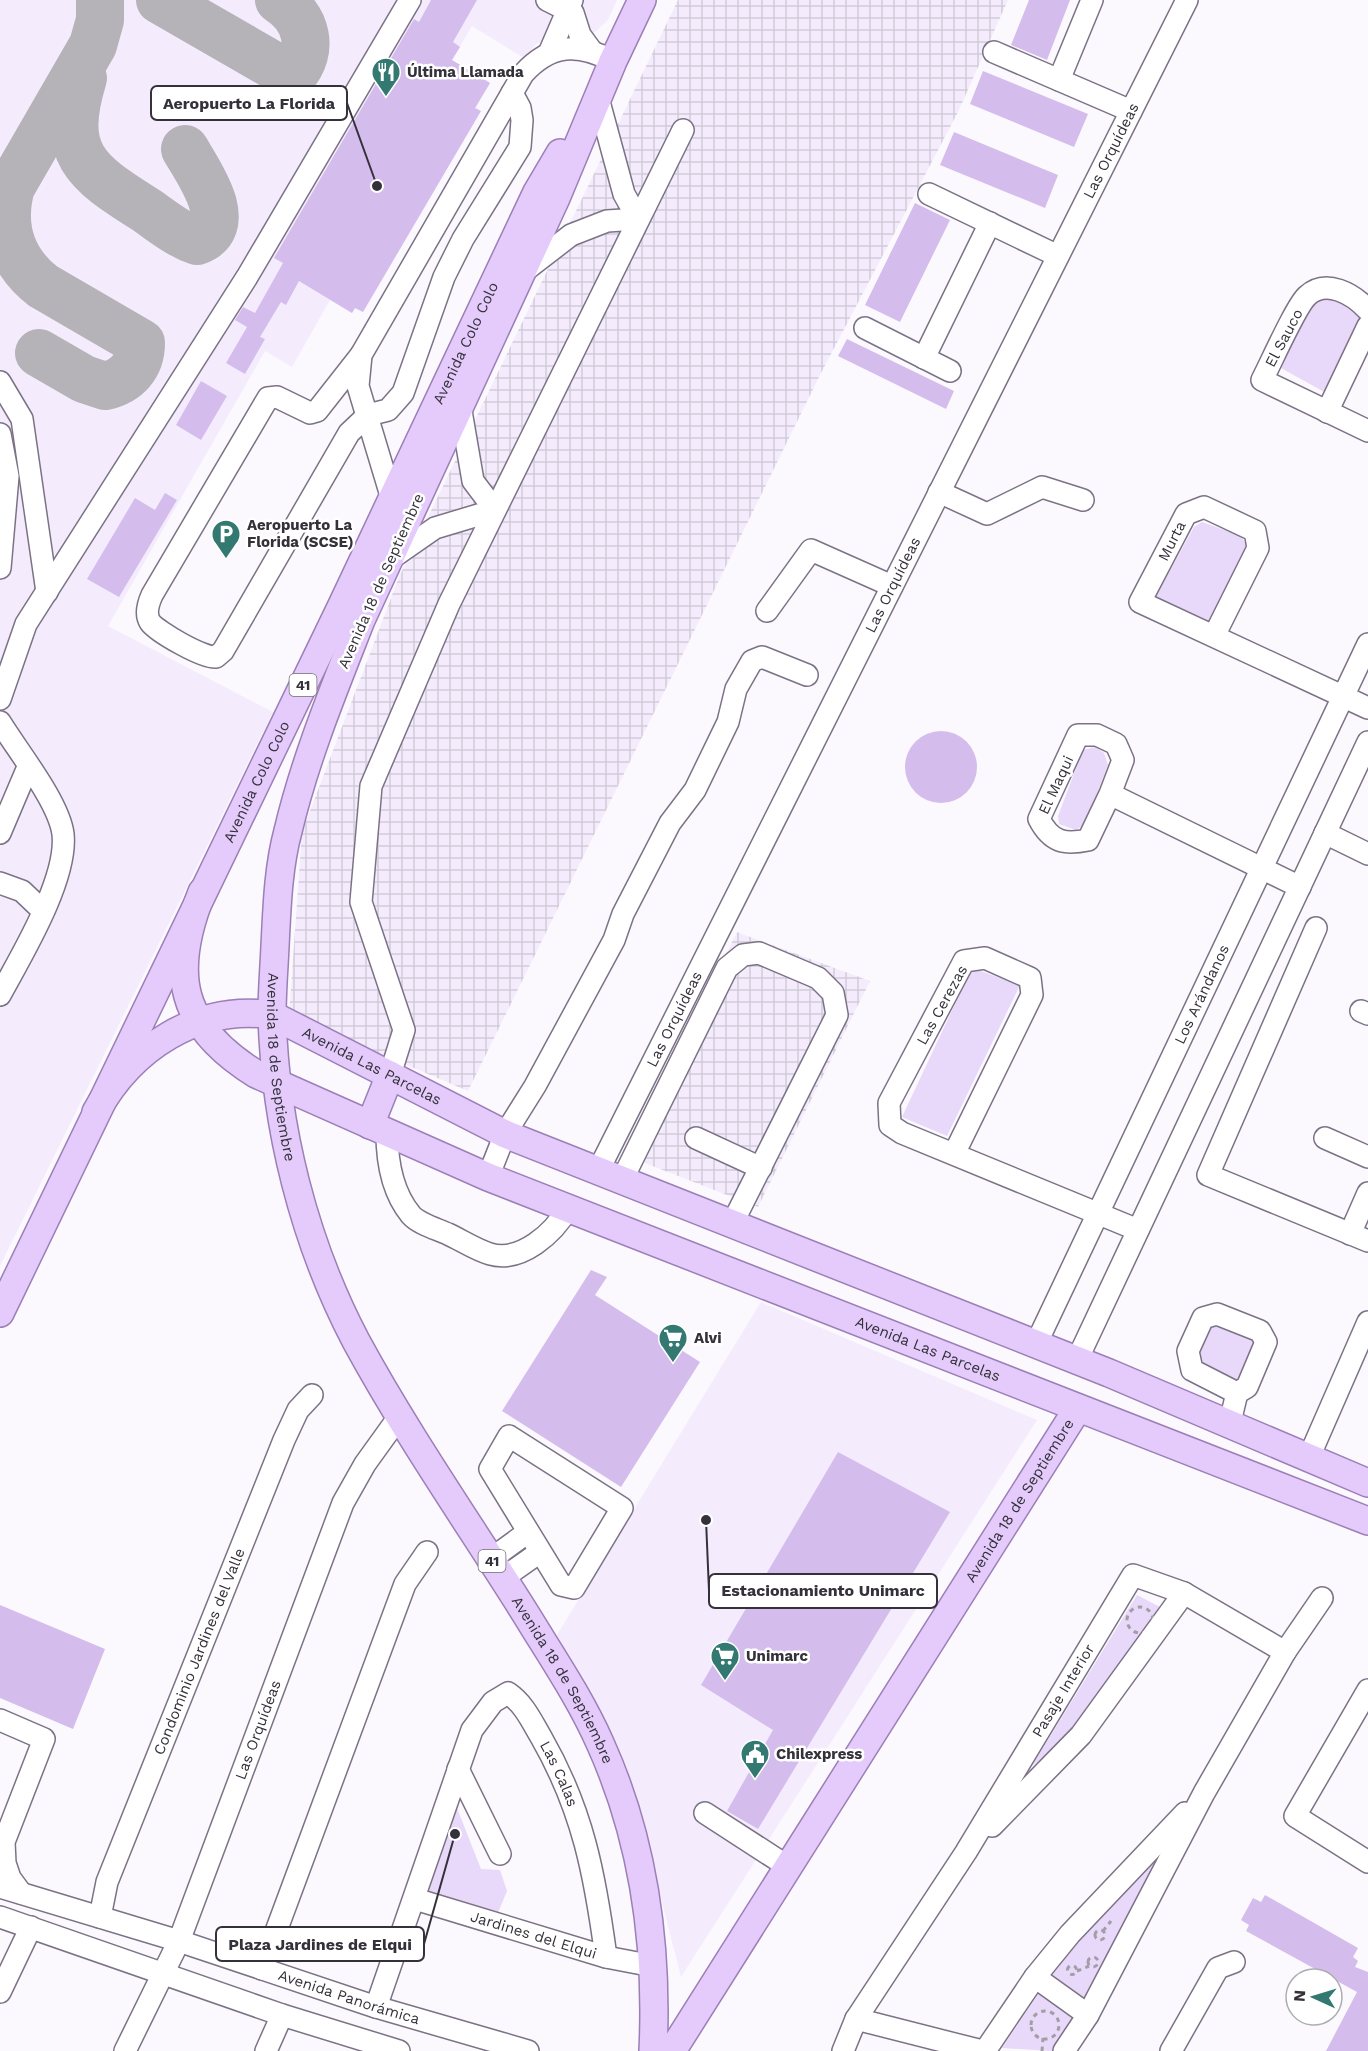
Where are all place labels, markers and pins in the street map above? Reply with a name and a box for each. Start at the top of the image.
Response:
restaurant icon: Última Llamada [370,56,402,98]
place label: Última Llamada [407,63,524,81]
callout: Aeropuerto La Florida [151,86,347,120]
place label: Aeropuerto La Florida (SCSE) [247,516,354,551]
parking icon: Aeropuerto La Florida (SCSE) [210,518,242,560]
supermarket icon: Alvi [657,1322,689,1364]
place label: Alvi [694,1329,722,1347]
callout: Estacionamiento Unimarc [709,1574,937,1608]
supermarket icon: Unimarc [709,1640,741,1682]
place label: Unimarc [746,1647,808,1665]
public building icon: Chilexpress [739,1738,771,1780]
place label: Chilexpress [776,1745,862,1763]
callout: Plaza Jardines de Elqui [216,1927,424,1961]

